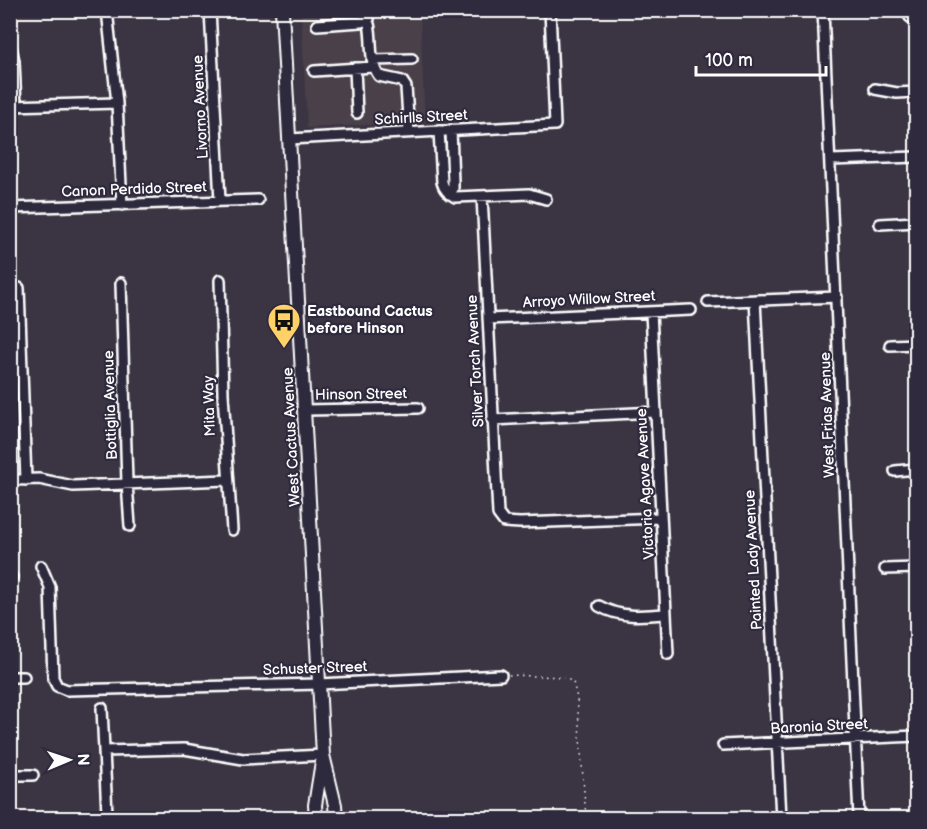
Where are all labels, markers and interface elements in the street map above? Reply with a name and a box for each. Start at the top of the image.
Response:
scale bar [696,39,826,77]
text: 100 m [705,50,753,71]
street label: Livorno Avenue [188,54,213,159]
street label: Schirlls Street [374,106,469,129]
street label: Canon Perdido Street [61,177,208,202]
street label: Arroyo Willow Street [522,287,656,312]
street label: Silver Torch Avenue [463,294,488,428]
bus stop icon: Eastbound Cactus before Hinson [266,302,302,349]
place label: Eastbound Cactus before Hinson [307,302,433,338]
street label: Bottiglia Avenue [99,350,122,460]
street label: West Frias Avenue [816,352,839,478]
street label: West Cactus Avenue [278,367,305,507]
street label: Mita Way [199,375,220,437]
street label: Hinson Street [315,384,408,405]
street label: Victoria Agave Avenue [632,408,659,560]
street label: Painted Lady Avenue [740,489,767,631]
street label: Schuster Street [262,657,368,680]
street label: Baronia Street [770,714,869,739]
north arrow [39,730,99,790]
text: N [73,753,92,766]

